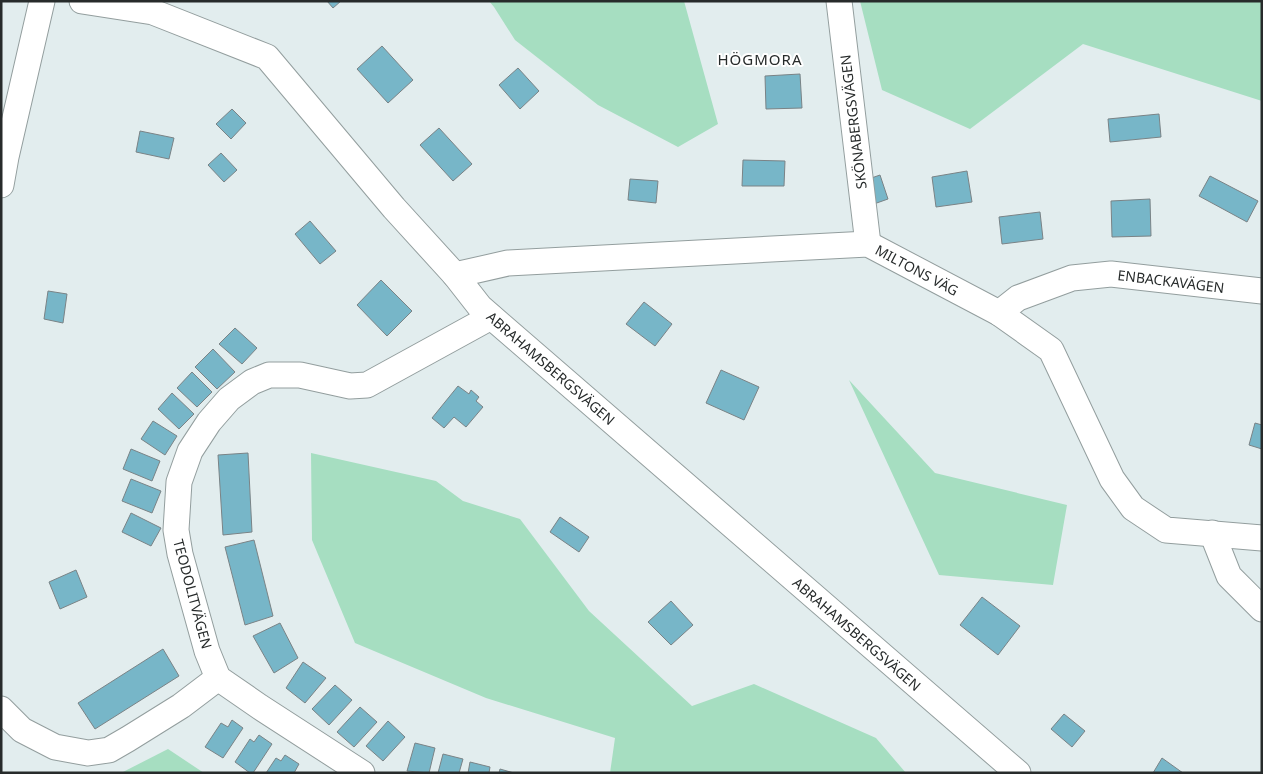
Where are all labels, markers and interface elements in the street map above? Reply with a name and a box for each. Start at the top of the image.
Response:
district label: HÖGMORA [718,49,803,69]
street label: SKÖNABERGSVÄGEN [835,54,871,190]
street label: MILTONS VÄG [872,240,962,300]
street label: ENBACKAVÄGEN [1117,265,1225,297]
street label: ABRAHAMSBERGSVÄGEN [483,307,619,429]
street label: TEODOLITVÄGEN [169,537,217,651]
street label: ABRAHAMSBERGSVÄGEN [789,573,925,695]

